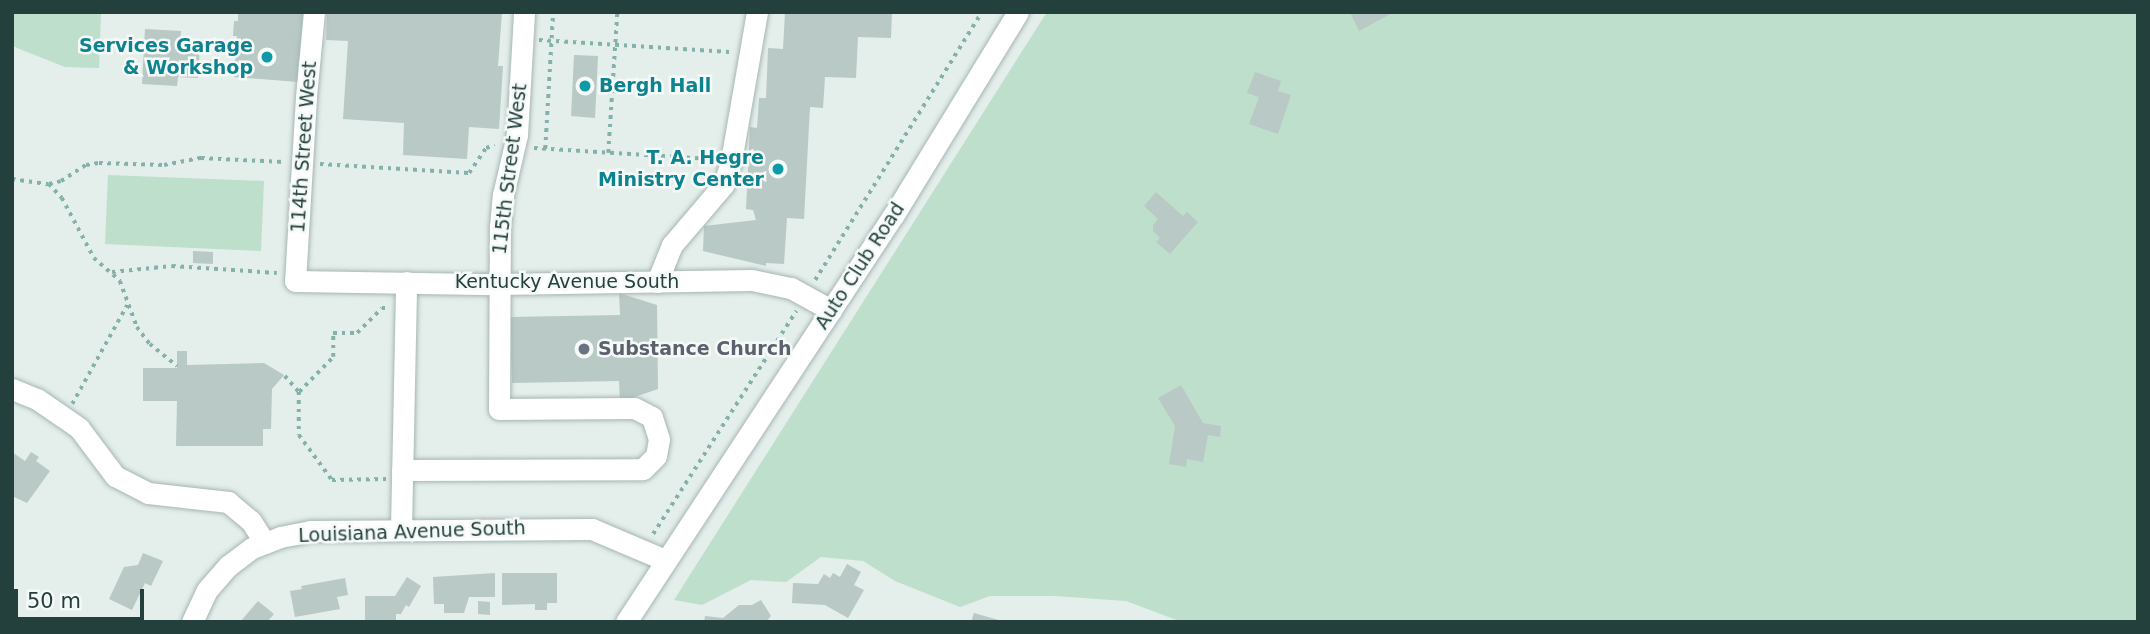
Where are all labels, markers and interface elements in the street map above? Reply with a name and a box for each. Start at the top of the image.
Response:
place label: Services Garage & Workshop [79,35,253,79]
marker: Services Garage & Workshop [259,49,275,65]
street label: 114th Street West [287,60,321,234]
place label: Bergh Hall [599,75,711,97]
marker: Bergh Hall [577,78,593,94]
street label: 115th Street West [488,82,532,256]
place label: T. A. Hegre Ministry Center [598,147,764,191]
marker: T. A. Hegre Ministry Center [770,161,786,177]
street label: Auto Club Road [811,198,909,334]
street label: Kentucky Avenue South [455,271,679,293]
place label: Substance Church [598,338,791,360]
marker: Substance Church [576,341,592,357]
street label: Louisiana Avenue South [298,517,526,547]
scale bar [18,574,147,618]
text: 50 m [27,589,81,613]

